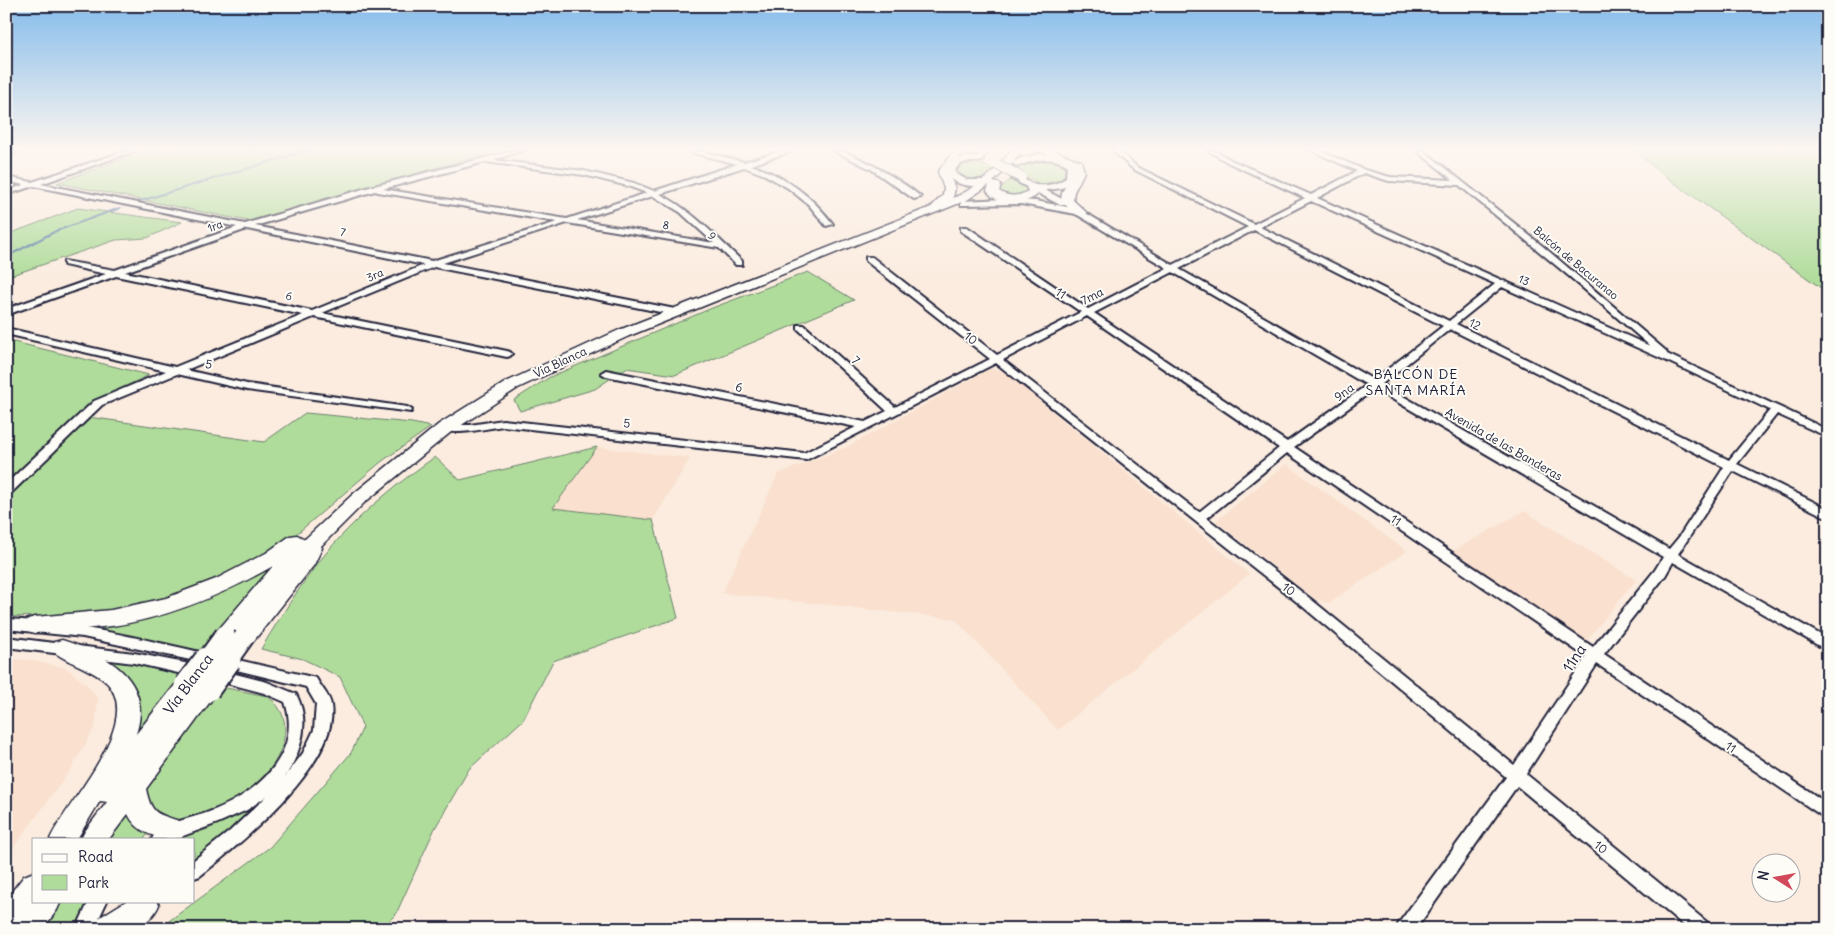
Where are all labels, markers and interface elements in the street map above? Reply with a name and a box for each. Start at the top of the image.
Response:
street label: 1ra [206,217,224,235]
street label: 8 [662,218,670,232]
street label: Balcón de Bacuranao [1531,223,1621,303]
street label: 7 [339,225,348,240]
street label: 9 [705,229,719,243]
street label: 3ra [364,265,386,285]
street label: 13 [1516,271,1532,289]
street label: 11 [1053,284,1069,302]
street label: 7ma [1078,284,1106,308]
street label: 6 [284,288,294,304]
street label: 12 [1467,315,1484,333]
street label: 10 [961,328,981,348]
street label: Vía Blanca [531,343,589,381]
street label: 7 [849,352,863,368]
street label: 5 [204,356,214,372]
district label: BALCÓN DE SANTA MARÍA [1366,365,1466,399]
street label: 6 [734,379,744,395]
street label: 9na [1331,380,1357,404]
street label: Avenida de las Banderas [1443,404,1565,484]
street label: 5 [623,415,631,431]
street label: 11 [1388,511,1404,529]
street label: 10 [1279,579,1299,599]
street label: 11na [1558,640,1590,675]
street label: Vía Blanca [159,649,217,718]
street label: 11 [1723,738,1739,756]
street label: 10 [1591,837,1611,857]
legend [32,838,195,902]
text: Road [78,847,113,866]
north arrow [1752,852,1802,902]
text: N [1753,869,1773,882]
text: Park [78,873,109,892]

